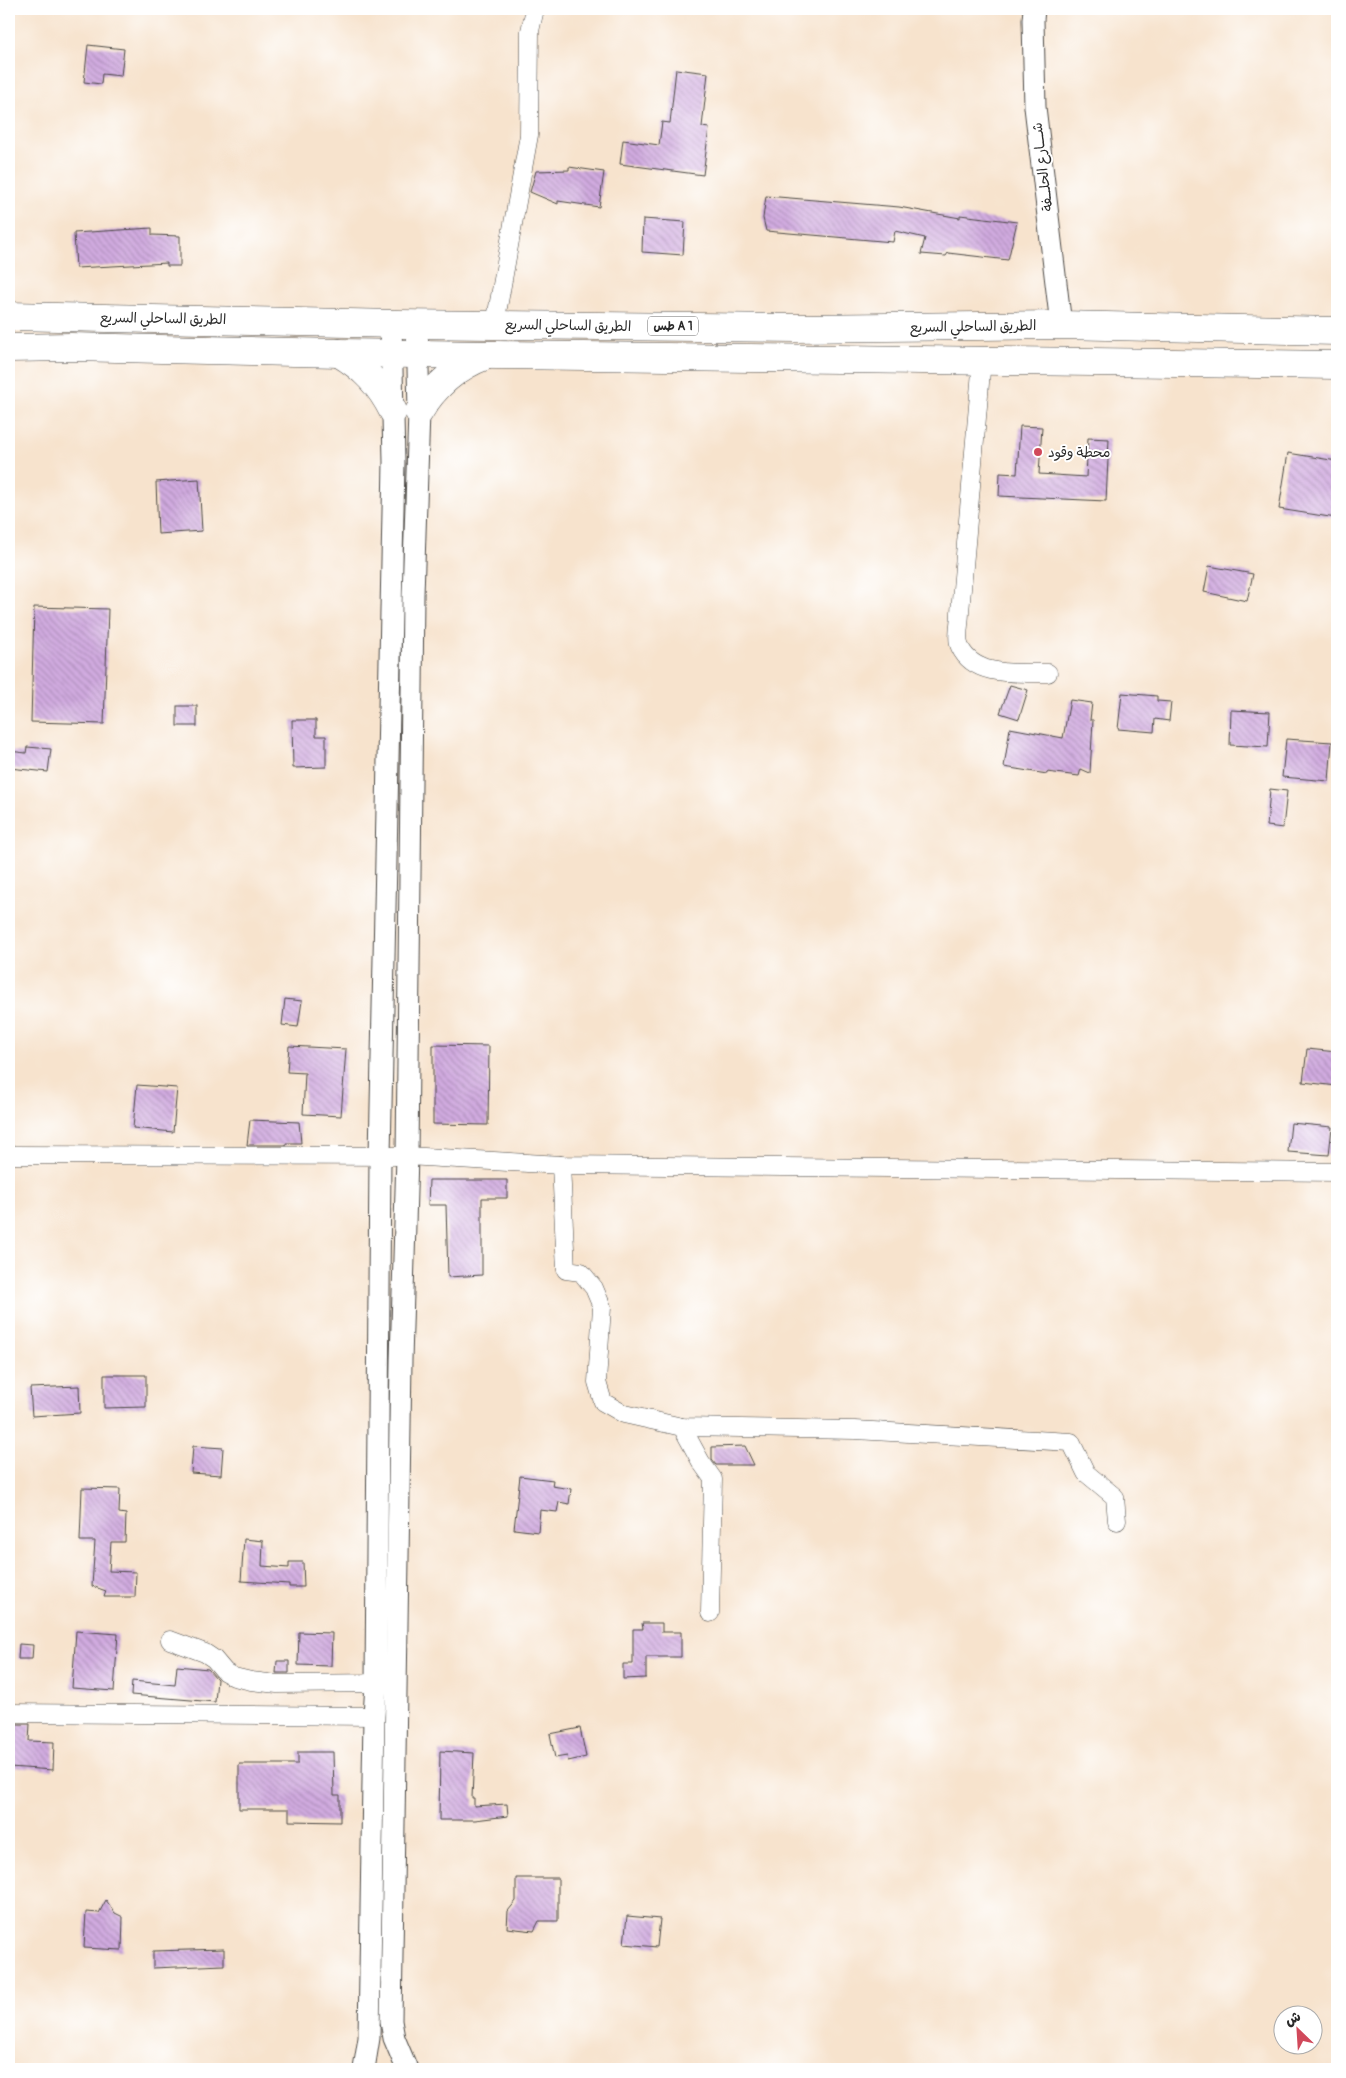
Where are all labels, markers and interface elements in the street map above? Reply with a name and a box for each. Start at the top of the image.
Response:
street label: شــــارع الحلـــفة [1029,121,1057,212]
street label: الطريق الساحلي السريع [99,309,226,332]
street label: الطريق الساحلي السريع [504,316,631,339]
road number: طس A 1 [648,316,698,336]
street label: الطريق الساحلي السريع [910,317,1037,340]
place label: محطة وقود [1048,444,1110,461]
marker: محطة وقود [1032,446,1044,458]
north arrow [1274,2006,1324,2056]
text: ش [1282,2008,1303,2030]

